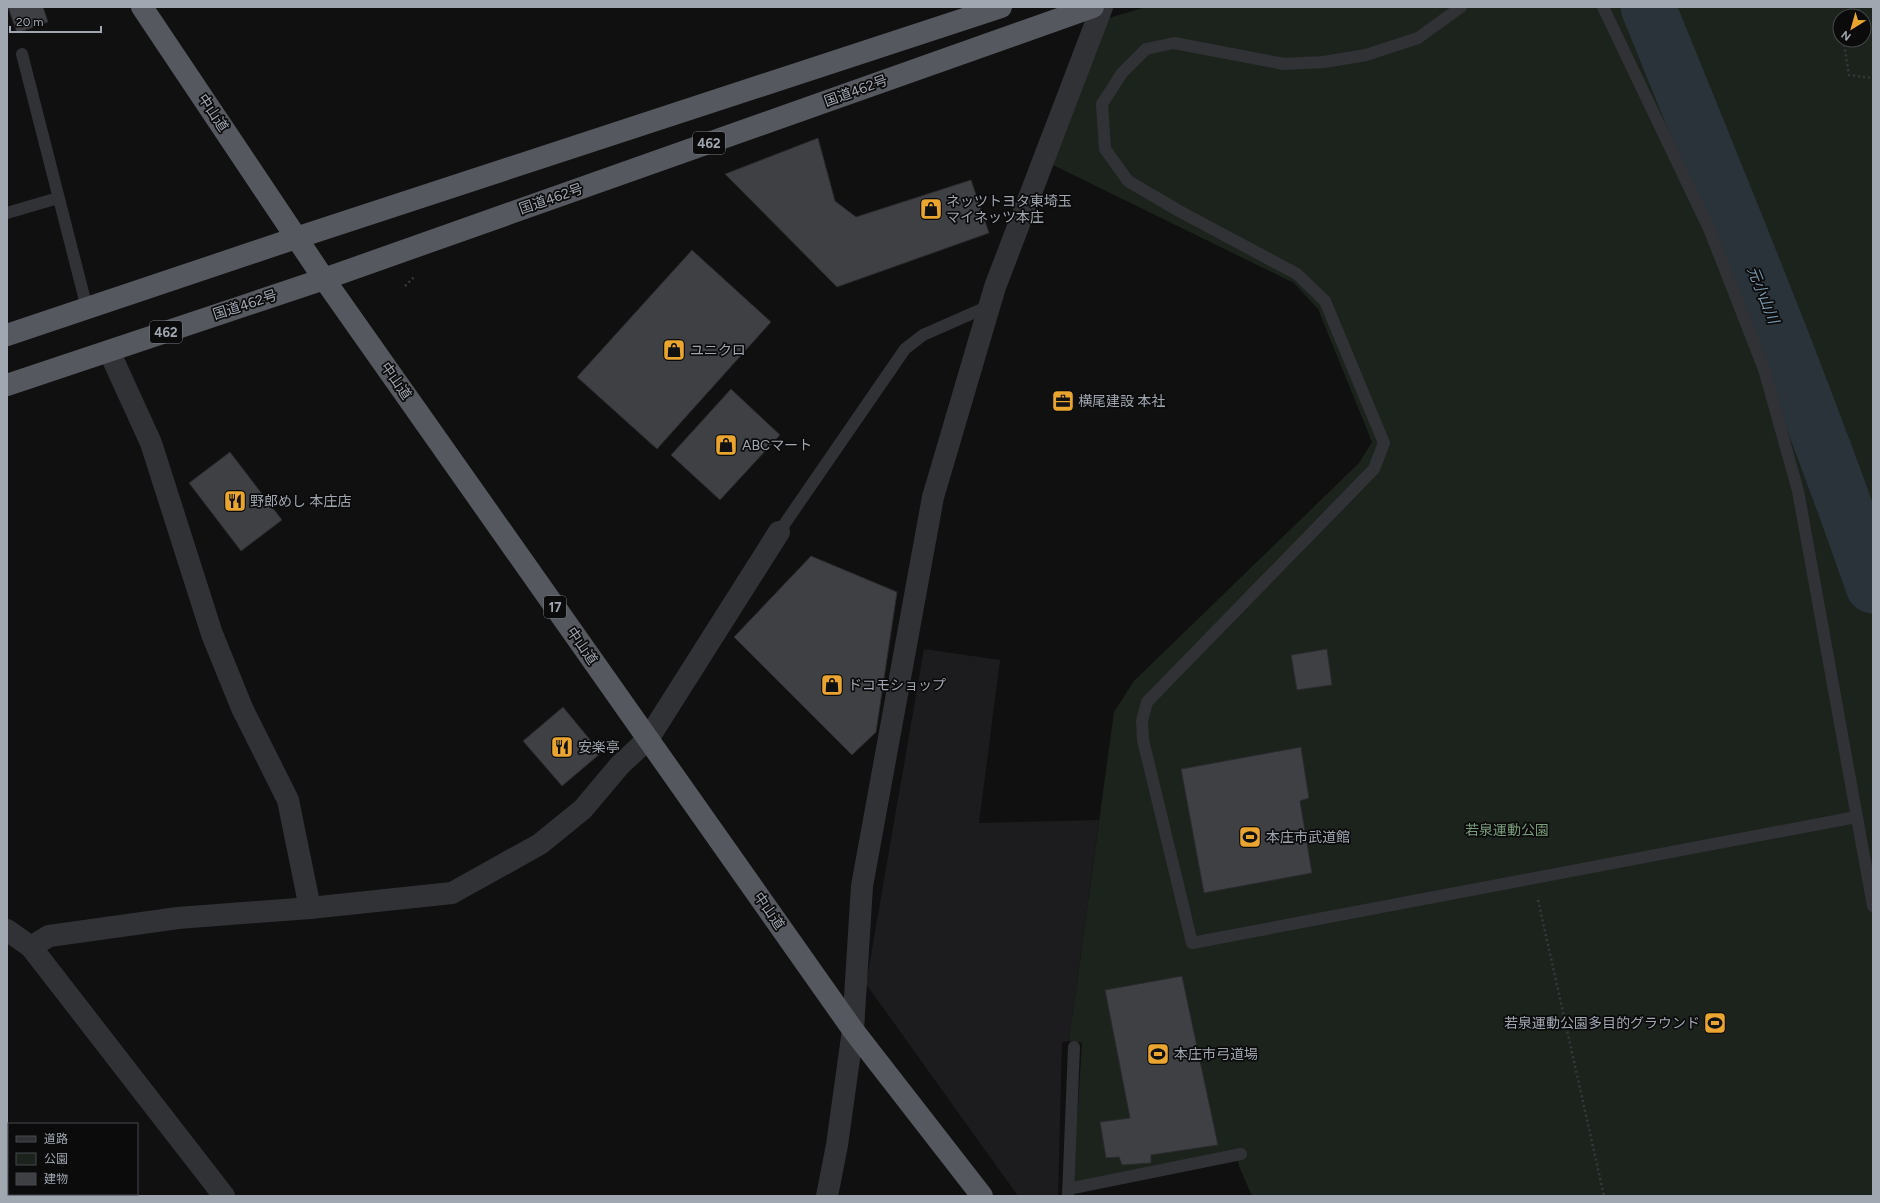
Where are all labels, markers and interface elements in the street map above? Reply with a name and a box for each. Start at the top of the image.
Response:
scale bar [10,8,101,34]
north arrow [1832,8,1872,48]
text: 20 m [16,15,44,29]
text: N [1839,28,1854,43]
street label: 国道462号 [822,72,890,110]
street label: 中山道 [194,91,232,135]
road number: 462 [693,132,725,154]
street label: 国道462号 [517,180,585,218]
place label: ネッツトヨタ東埼玉 マイネッツ本庄 [946,193,1072,226]
shop icon: ネッツトヨタ東埼玉 マイネッツ本庄 [918,196,944,222]
water label: 元小山川 [1743,264,1783,328]
street label: 国道462号 [211,287,279,323]
road number: 462 [150,321,182,343]
shop icon: ユニクロ [661,337,687,363]
place label: ユニクロ [690,342,746,359]
street label: 中山道 [377,359,415,403]
office icon: 横尾建設 本社 [1050,388,1076,414]
place label: 横尾建設 本社 [1078,393,1165,410]
shop icon: ABCマート [713,432,739,458]
place label: ABCマート [742,437,812,454]
restaurant icon: 野郎めし 本庄店 [222,488,248,514]
place label: 野郎めし 本庄店 [250,493,351,510]
road number: 17 [544,596,566,618]
street label: 中山道 [563,624,601,668]
shop icon: ドコモショップ [819,672,845,698]
place label: ドコモショップ [848,677,946,694]
restaurant icon: 安楽亭 [549,734,575,760]
place label: 安楽亭 [578,739,620,756]
park label: 若泉運動公園 [1465,822,1549,839]
sports icon: 本庄市武道館 [1237,824,1263,850]
place label: 本庄市武道館 [1266,829,1350,846]
street label: 中山道 [750,889,788,933]
sports icon: 若泉運動公園多目的グラウンド [1702,1010,1728,1036]
place label: 若泉運動公園多目的グラウンド [1504,1015,1700,1032]
sports icon: 本庄市弓道場 [1145,1041,1171,1067]
place label: 本庄市弓道場 [1174,1046,1258,1063]
legend [8,1123,138,1195]
text: 道路 [44,1132,68,1146]
text: 公園 [44,1152,68,1166]
text: 建物 [44,1172,68,1186]

